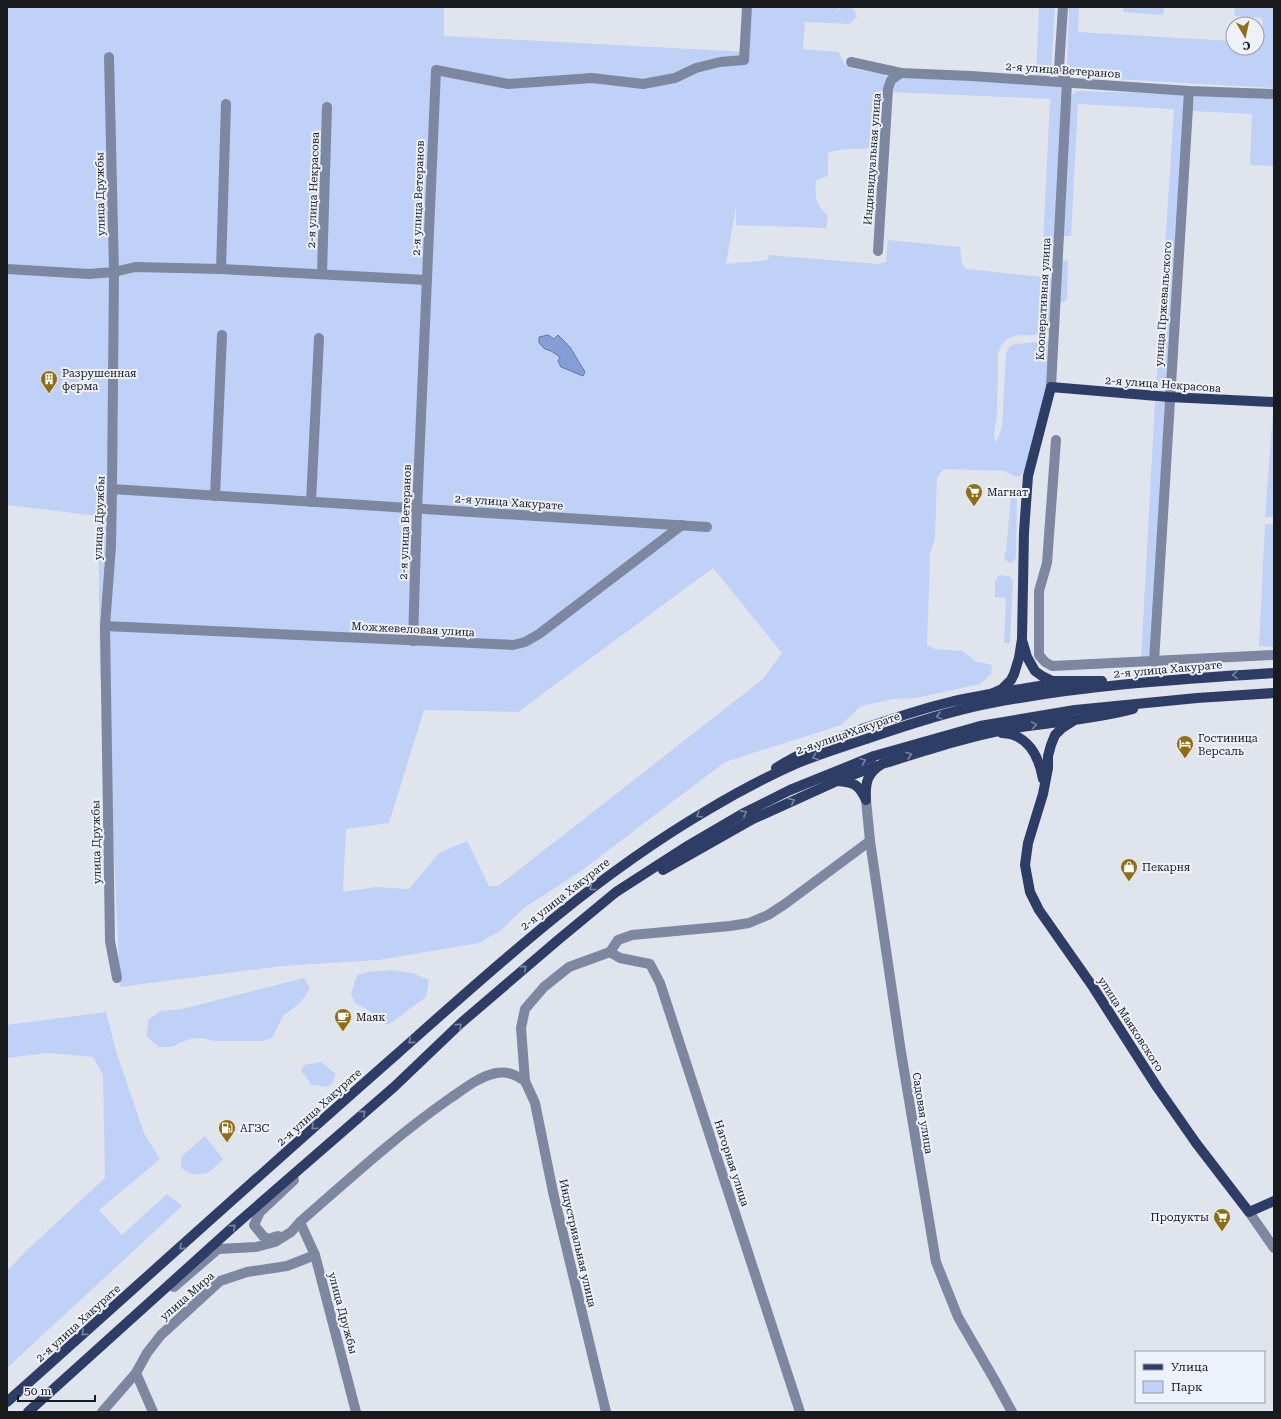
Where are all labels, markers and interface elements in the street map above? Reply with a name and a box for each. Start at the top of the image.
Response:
north arrow [1225,16,1265,56]
text: С [1241,38,1251,52]
street label: 2-я улица Ветеранов [1005,60,1121,81]
street label: Индивидуальная улица [861,92,884,226]
street label: 2-я улица Некрасова [305,132,322,248]
street label: 2-я улица Ветеранов [410,140,427,256]
street label: улица Дружбы [93,152,108,236]
street label: Кооперативная улица [1034,237,1053,361]
street label: улица Пржевальского [1153,241,1174,367]
place label: Разрушенная ферма [62,367,137,393]
building icon: Разрушенная ферма [39,369,59,394]
street label: 2-я улица Некрасова [1105,374,1221,395]
street label: 2-я улица Ветеранов [397,464,414,580]
street label: улица Дружбы [92,476,107,560]
supermarket icon: Магнат [964,482,984,507]
place label: Магнат [987,486,1028,499]
street label: 2-я улица Хакурате [454,492,564,513]
street label: Можжевеловая улица [351,620,475,639]
street label: 2-я улица Хакурате [1113,658,1223,681]
one-way arrow [1232,671,1238,680]
street label: 2-я улица Хакурате [795,710,902,757]
one-way arrow [935,712,942,720]
one-way arrow [1031,722,1037,730]
place label: Гостиница Версаль [1198,732,1258,758]
hotel icon: Гостиница Версаль [1175,734,1195,759]
one-way arrow [906,751,913,760]
one-way arrow [812,752,819,761]
one-way arrow [860,757,867,765]
one-way arrow [789,797,796,805]
street label: улица Дружбы [89,800,104,884]
one-way arrow [740,810,748,818]
one-way arrow [696,811,703,818]
street label: 2-я улица Хакурате [518,856,612,933]
shop icon: Пекарня [1119,857,1139,882]
place label: Пекарня [1142,861,1190,874]
one-way arrow [589,883,596,890]
one-way arrow [520,966,527,973]
street label: улица Маяковского [1095,974,1166,1074]
cafe icon: Маяк [333,1007,353,1032]
place label: Маяк [356,1011,386,1024]
one-way arrow [454,1023,462,1030]
one-way arrow [408,1037,416,1044]
street label: 2-я улица Хакурате [275,1066,364,1149]
street label: Садовая улица [910,1071,935,1155]
one-way arrow [358,1111,366,1118]
fuel station icon: АГЗС [217,1118,237,1143]
street label: Нагорная улица [711,1118,752,1208]
place label: АГЗС [240,1122,270,1135]
one-way arrow [311,1123,319,1130]
street label: Индустриальная улица [556,1178,599,1309]
supermarket icon: Продукты [1212,1207,1232,1232]
place label: Продукты [1151,1211,1209,1224]
one-way arrow [229,1224,236,1231]
one-way arrow [179,1242,186,1249]
street label: улица Мира [158,1269,217,1323]
street label: улица Дружбы [325,1271,360,1355]
street label: 2-я улица Хакурате [34,1282,123,1365]
one-way arrow [82,1328,89,1335]
legend [1135,1351,1265,1403]
text: Улица [1171,1360,1209,1374]
scale bar [18,1377,95,1403]
text: Парк [1171,1380,1203,1394]
text: 50 m [24,1384,51,1398]

